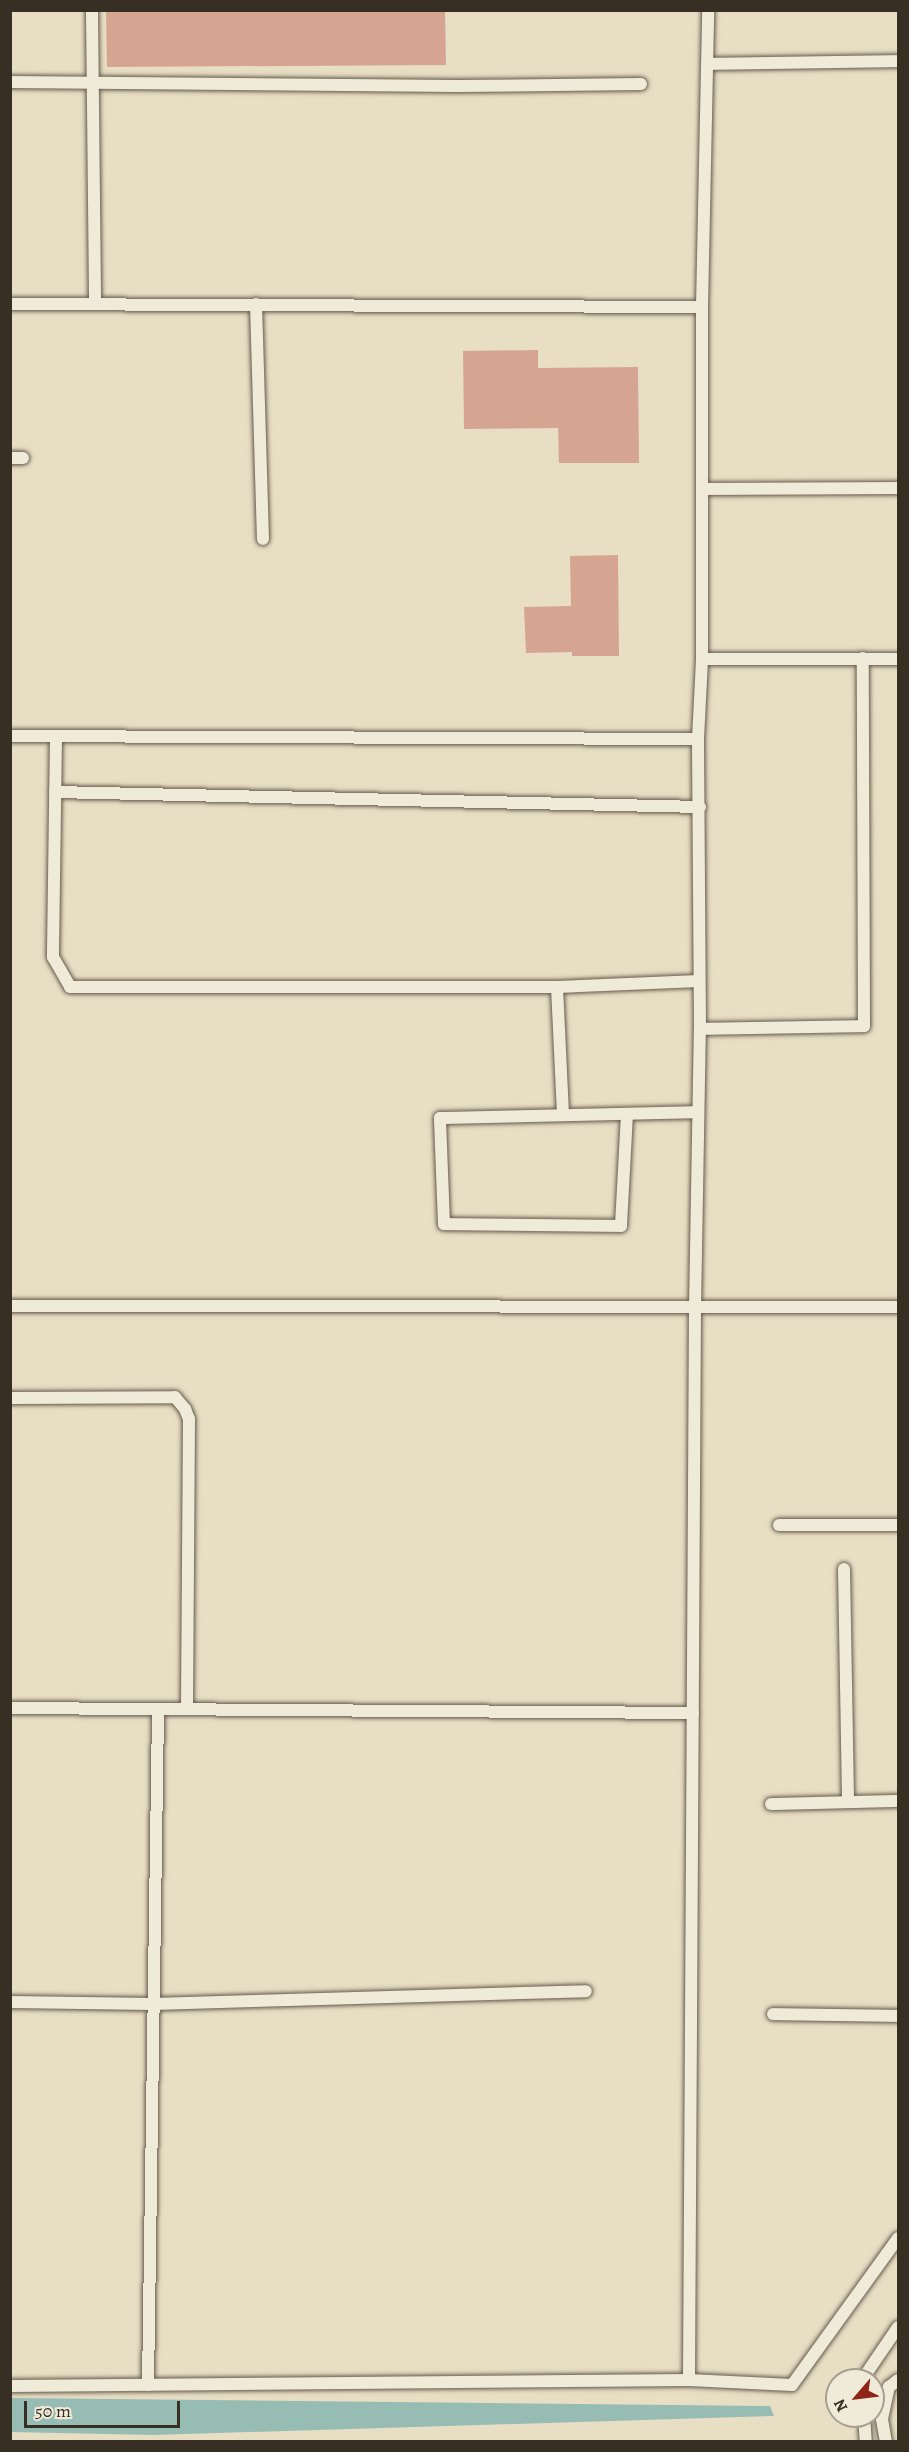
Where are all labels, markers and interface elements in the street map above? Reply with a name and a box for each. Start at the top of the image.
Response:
north arrow [825,2368,885,2428]
scale bar [27,2389,183,2427]
text: N [828,2395,853,2416]
text: 50 m [35,2399,71,2423]

